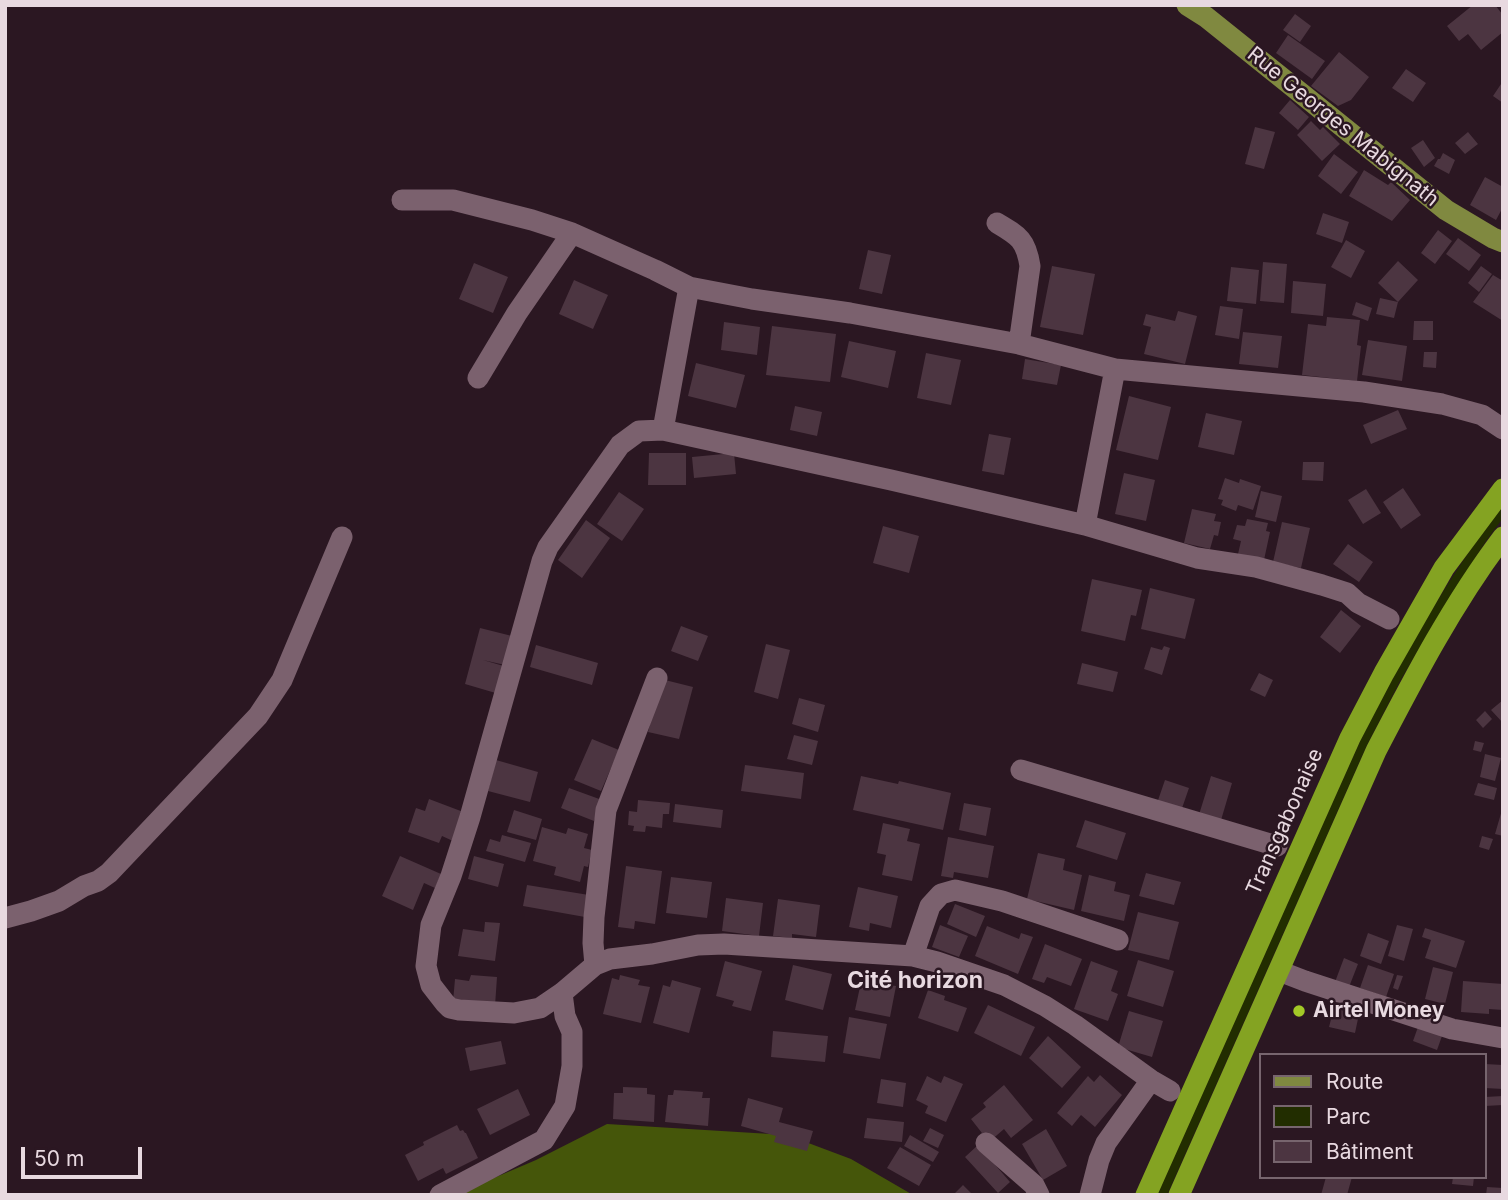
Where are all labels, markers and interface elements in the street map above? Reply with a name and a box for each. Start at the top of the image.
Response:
street label: Rue Georges Mabignath [1242,42,1444,212]
street label: Transgabonaise [1241,745,1329,899]
district label: Cité horizon [847,967,983,995]
place label: Airtel Money [1313,998,1444,1024]
marker: Airtel Money [1291,1003,1307,1019]
legend [1260,1053,1487,1179]
text: Route [1326,1069,1383,1094]
text: Parc [1326,1104,1371,1129]
scale bar [24,1134,145,1178]
text: Bâtiment [1326,1139,1413,1164]
text: 50 m [34,1146,84,1171]

